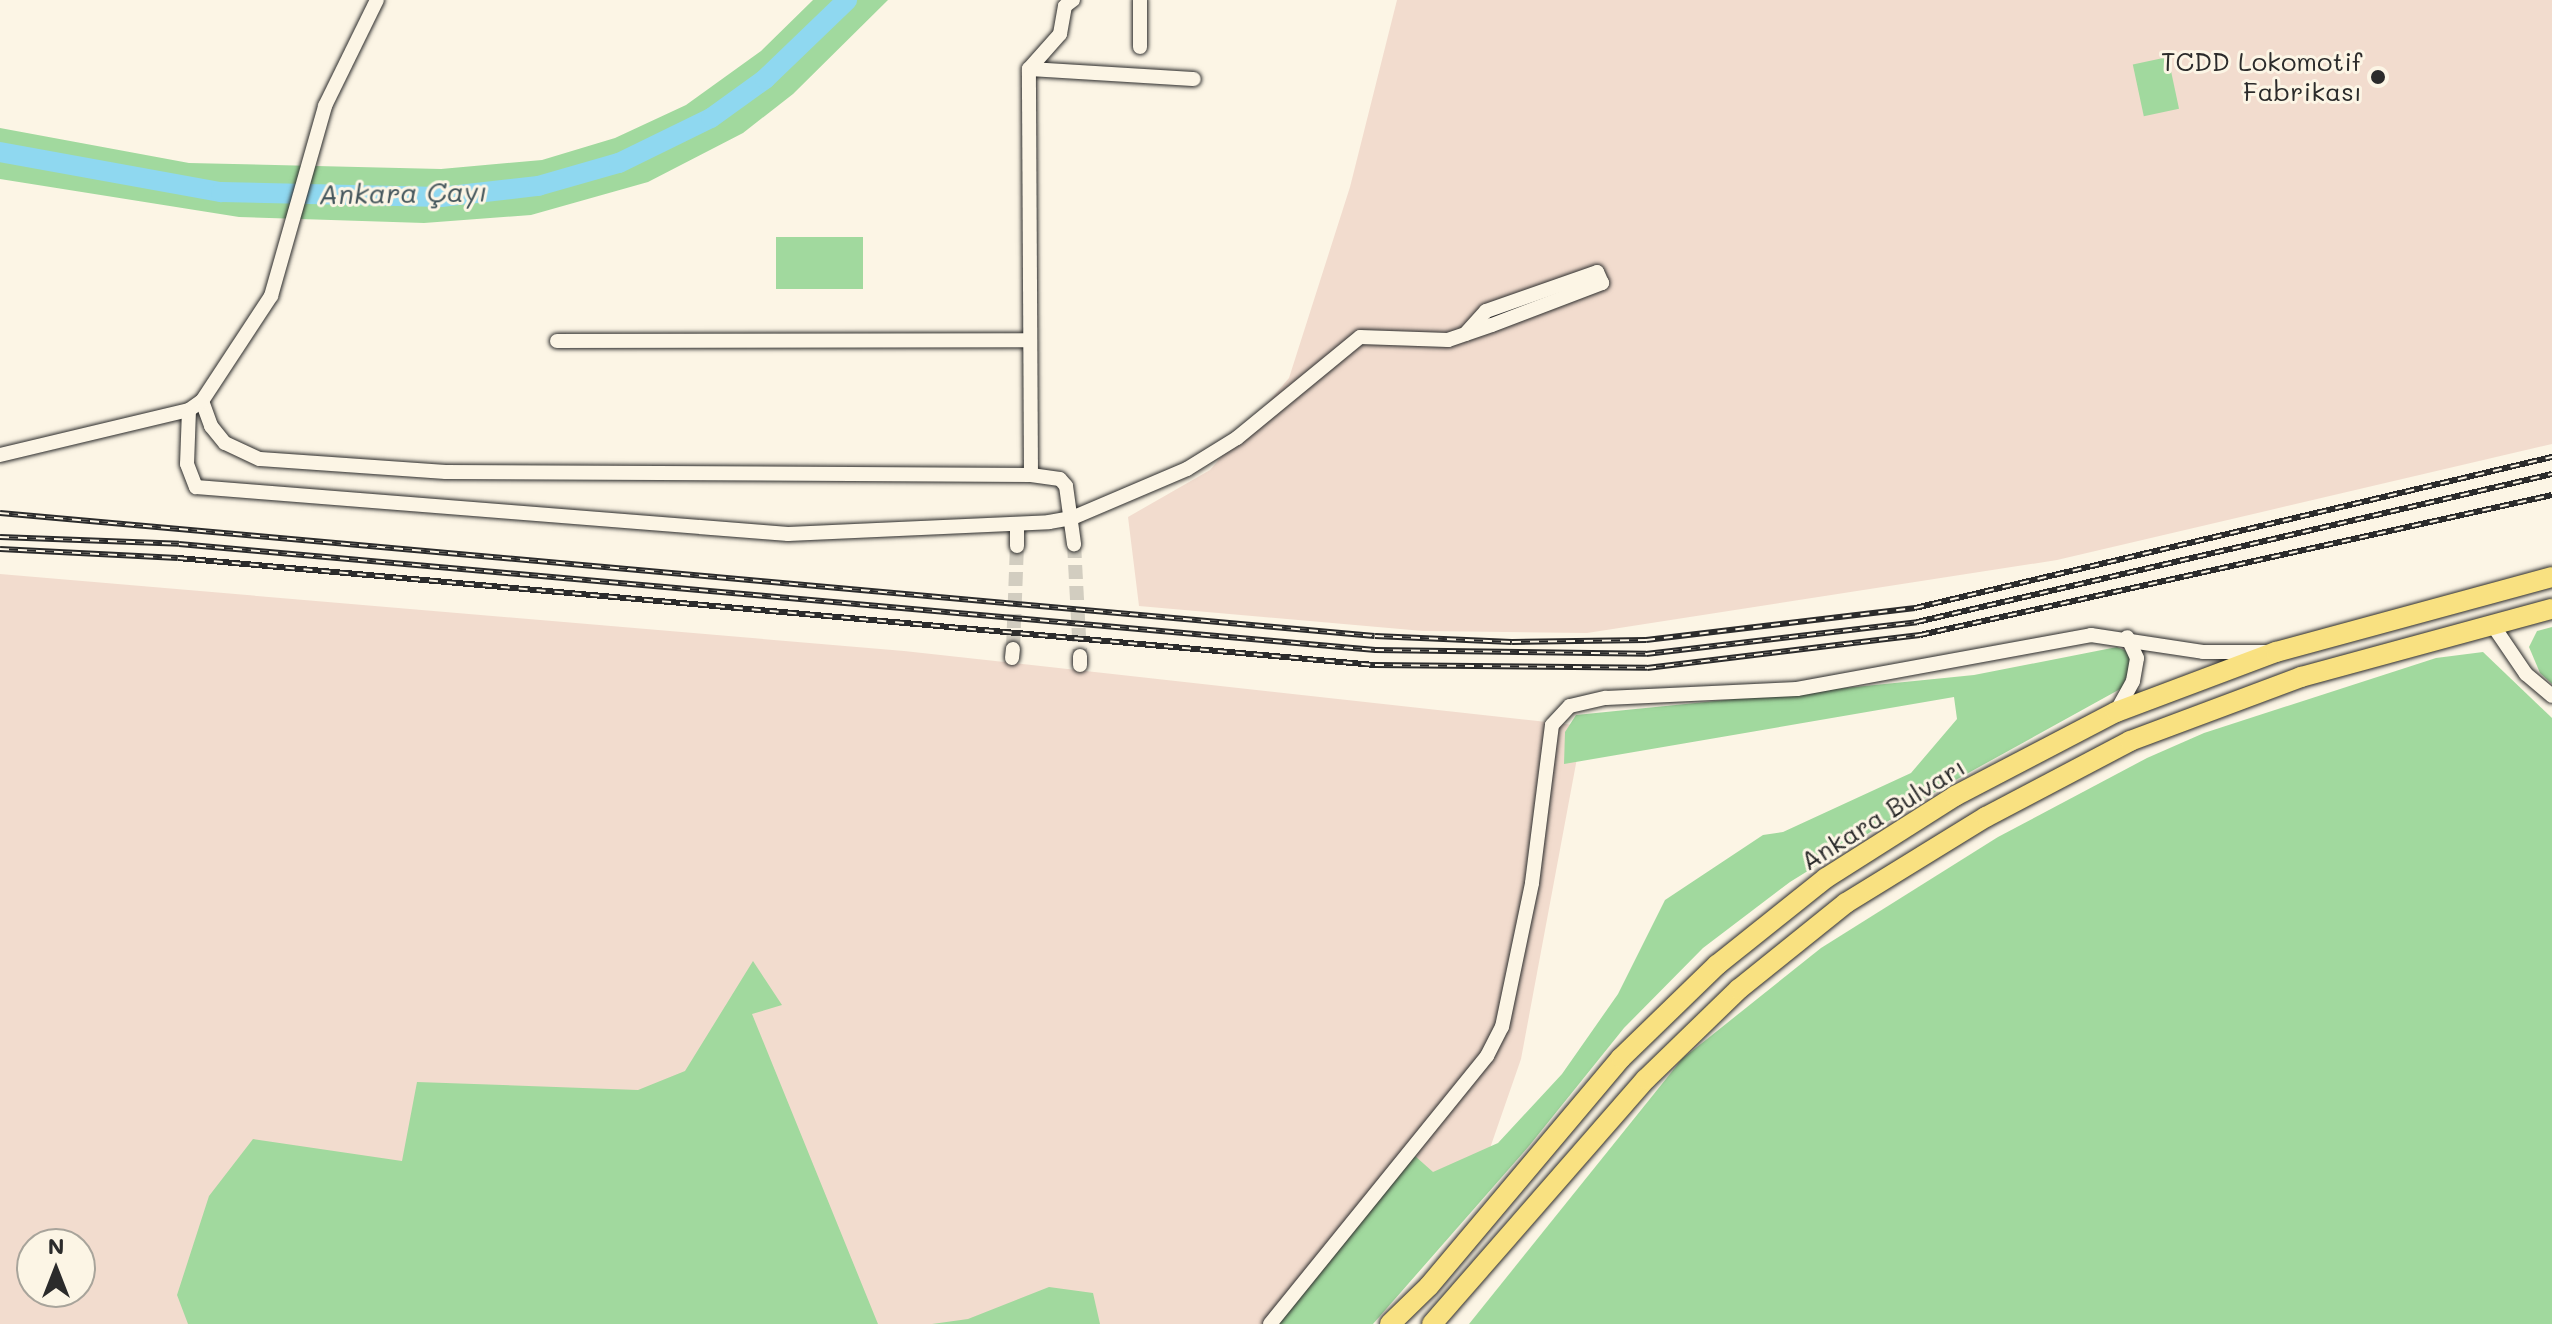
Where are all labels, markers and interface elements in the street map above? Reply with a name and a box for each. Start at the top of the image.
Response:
place label: TCDD Lokomotif Fabrikası [2161,46,2362,108]
marker: TCDD Lokomotif Fabrikası [2369,68,2387,86]
water label: Ankara Çayı [318,174,488,210]
street label: Ankara Bulvarı [1795,751,1971,877]
north arrow [16,1228,96,1308]
text: N [48,1231,64,1260]

